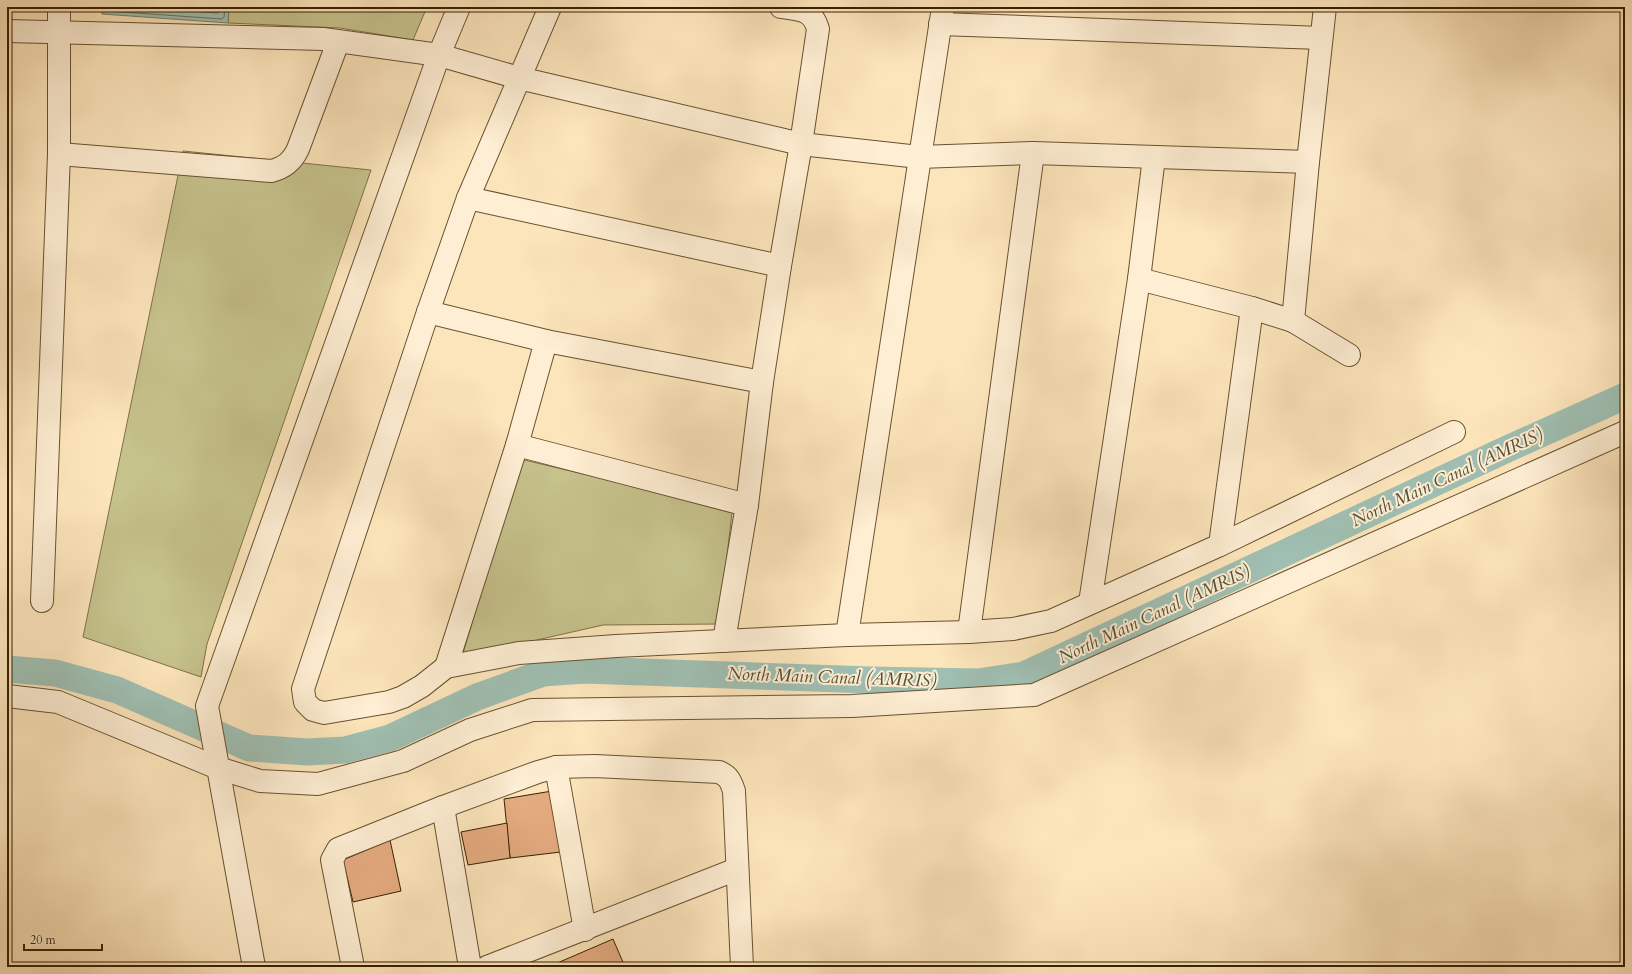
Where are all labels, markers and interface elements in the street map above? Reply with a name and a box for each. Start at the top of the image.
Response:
water label: North Main Canal (AMRIS) [1347,422,1547,533]
water label: North Main Canal (AMRIS) [1054,559,1254,670]
water label: North Main Canal (AMRIS) [727,661,937,694]
scale bar [24,926,102,952]
text: 20 m [30,932,57,948]

